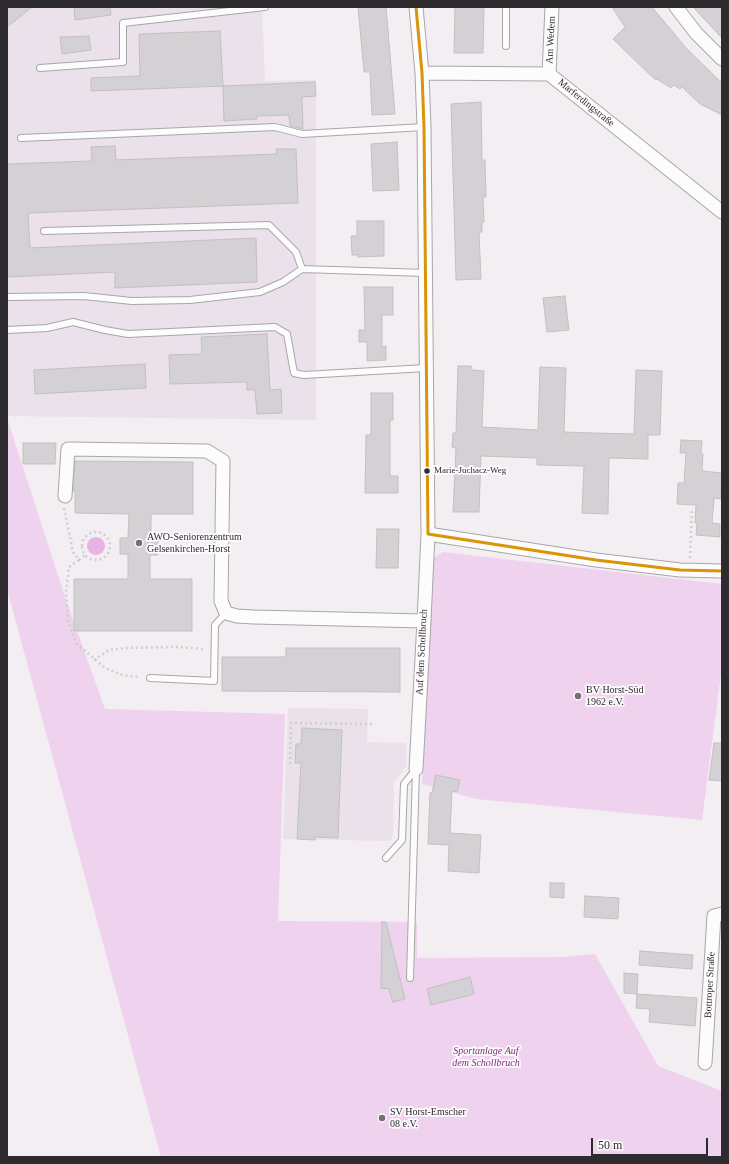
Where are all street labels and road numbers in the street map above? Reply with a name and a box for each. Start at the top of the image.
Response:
street label: Am Wedem [544,16,558,64]
street label: Marferdingstraße [555,76,617,130]
street label: Auf dem Schollbruch [414,609,430,695]
street label: Bottroper Straße [702,952,718,1018]

